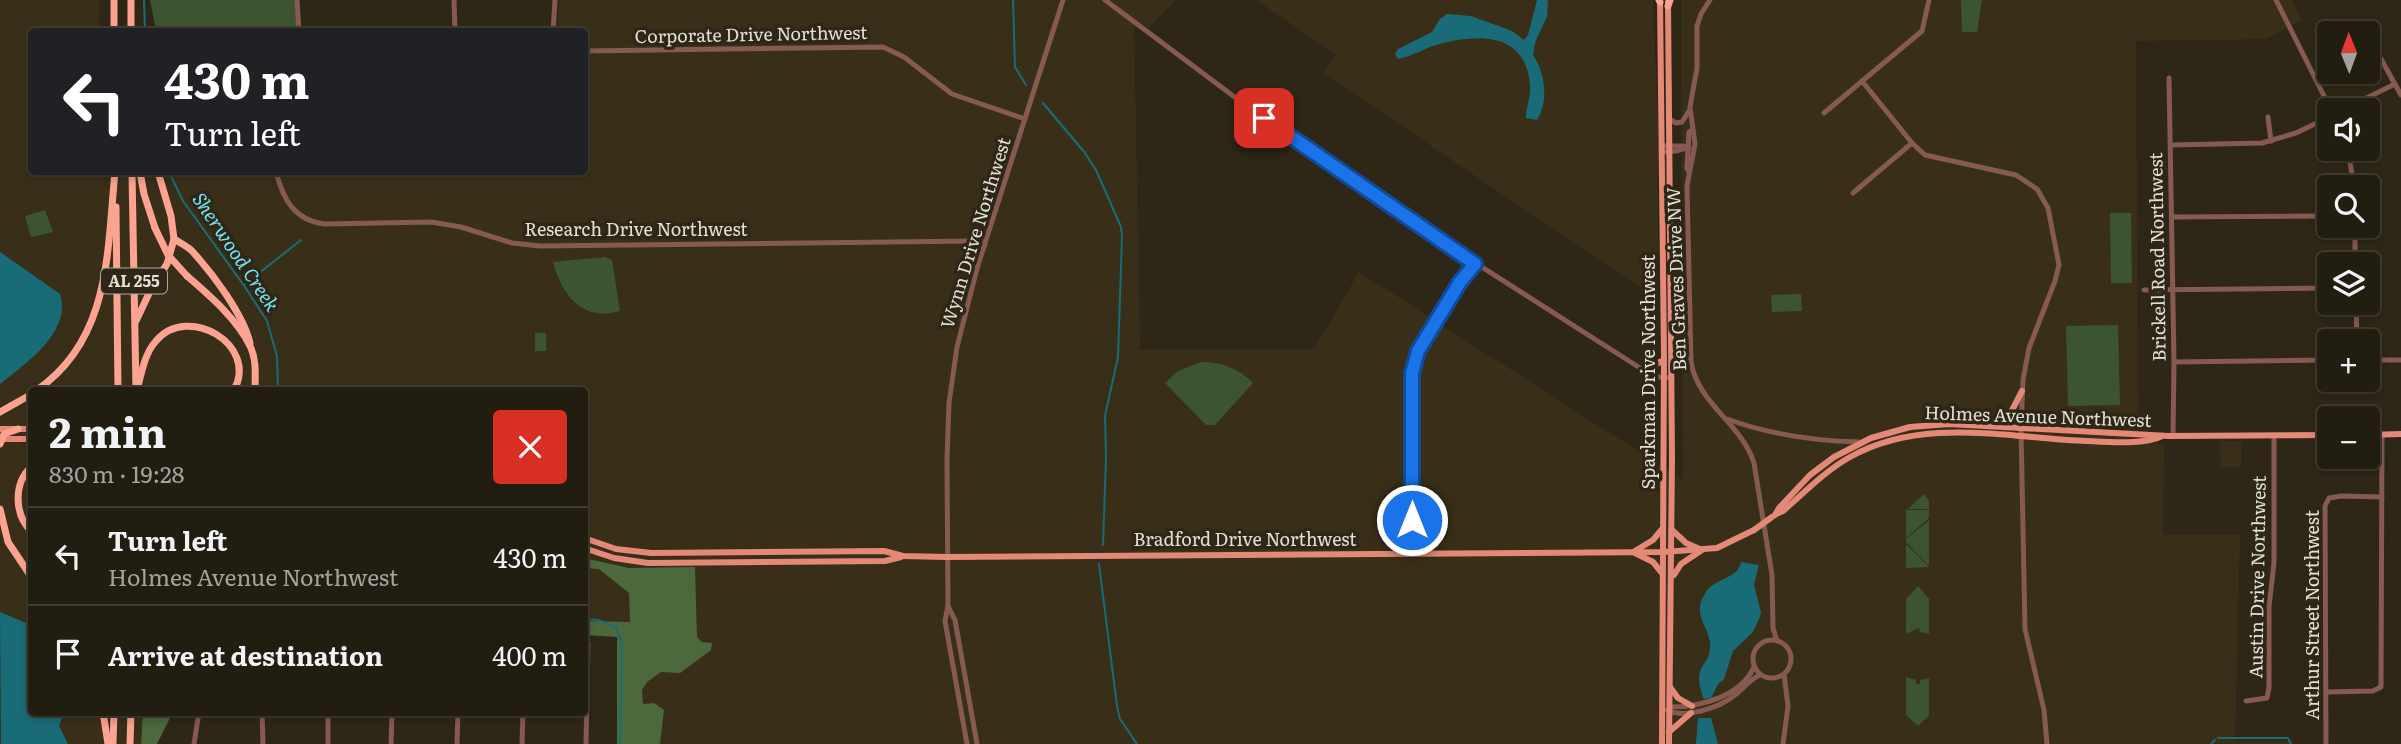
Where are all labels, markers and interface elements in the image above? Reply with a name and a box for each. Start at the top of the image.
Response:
street label: Corporate Drive Northwest [634,18,868,49]
north arrow [2317,21,2380,84]
map controls [2317,21,2380,469]
text: 430 m [164,41,310,114]
icon: left [49,56,140,147]
pin [1234,88,1294,148]
button: sound [2317,98,2380,161]
icon: arrive [1245,99,1283,137]
text: Turn left [164,108,301,156]
street label: Wynn Drive Northwest [933,133,1017,331]
street label: Brickell Road Northwest [2141,152,2172,362]
button: search [2317,175,2380,238]
water label: Sherwood Creek [187,186,287,317]
street label: Ben Graves Drive NW [1659,186,1692,372]
street label: Research Drive Northwest [524,215,748,242]
button: layers [2317,252,2380,315]
street label: Sparkman Drive Northwest [1634,254,1661,489]
road number: AL 255 [101,268,167,294]
button: + [2317,329,2380,392]
street label: Holmes Avenue Northwest [1924,398,2153,433]
text: 2 min [49,399,166,461]
button: − [2317,406,2380,469]
button: close [493,410,567,484]
text: 830 m · 19:28 [49,456,184,490]
street label: Austin Drive Northwest [2241,475,2272,678]
position arrow [1375,483,1449,557]
street label: Arthur Street Northwest [2298,509,2325,720]
text: Turn left [108,520,227,559]
street label: Bradford Drive Northwest [1133,525,1357,552]
icon: left [49,537,87,575]
text: 430 m [493,537,567,576]
text: Holmes Avenue Northwest [108,559,398,593]
icon: arrive [49,635,87,673]
text: Arrive at destination [108,635,383,674]
text: 400 m [492,635,567,674]

